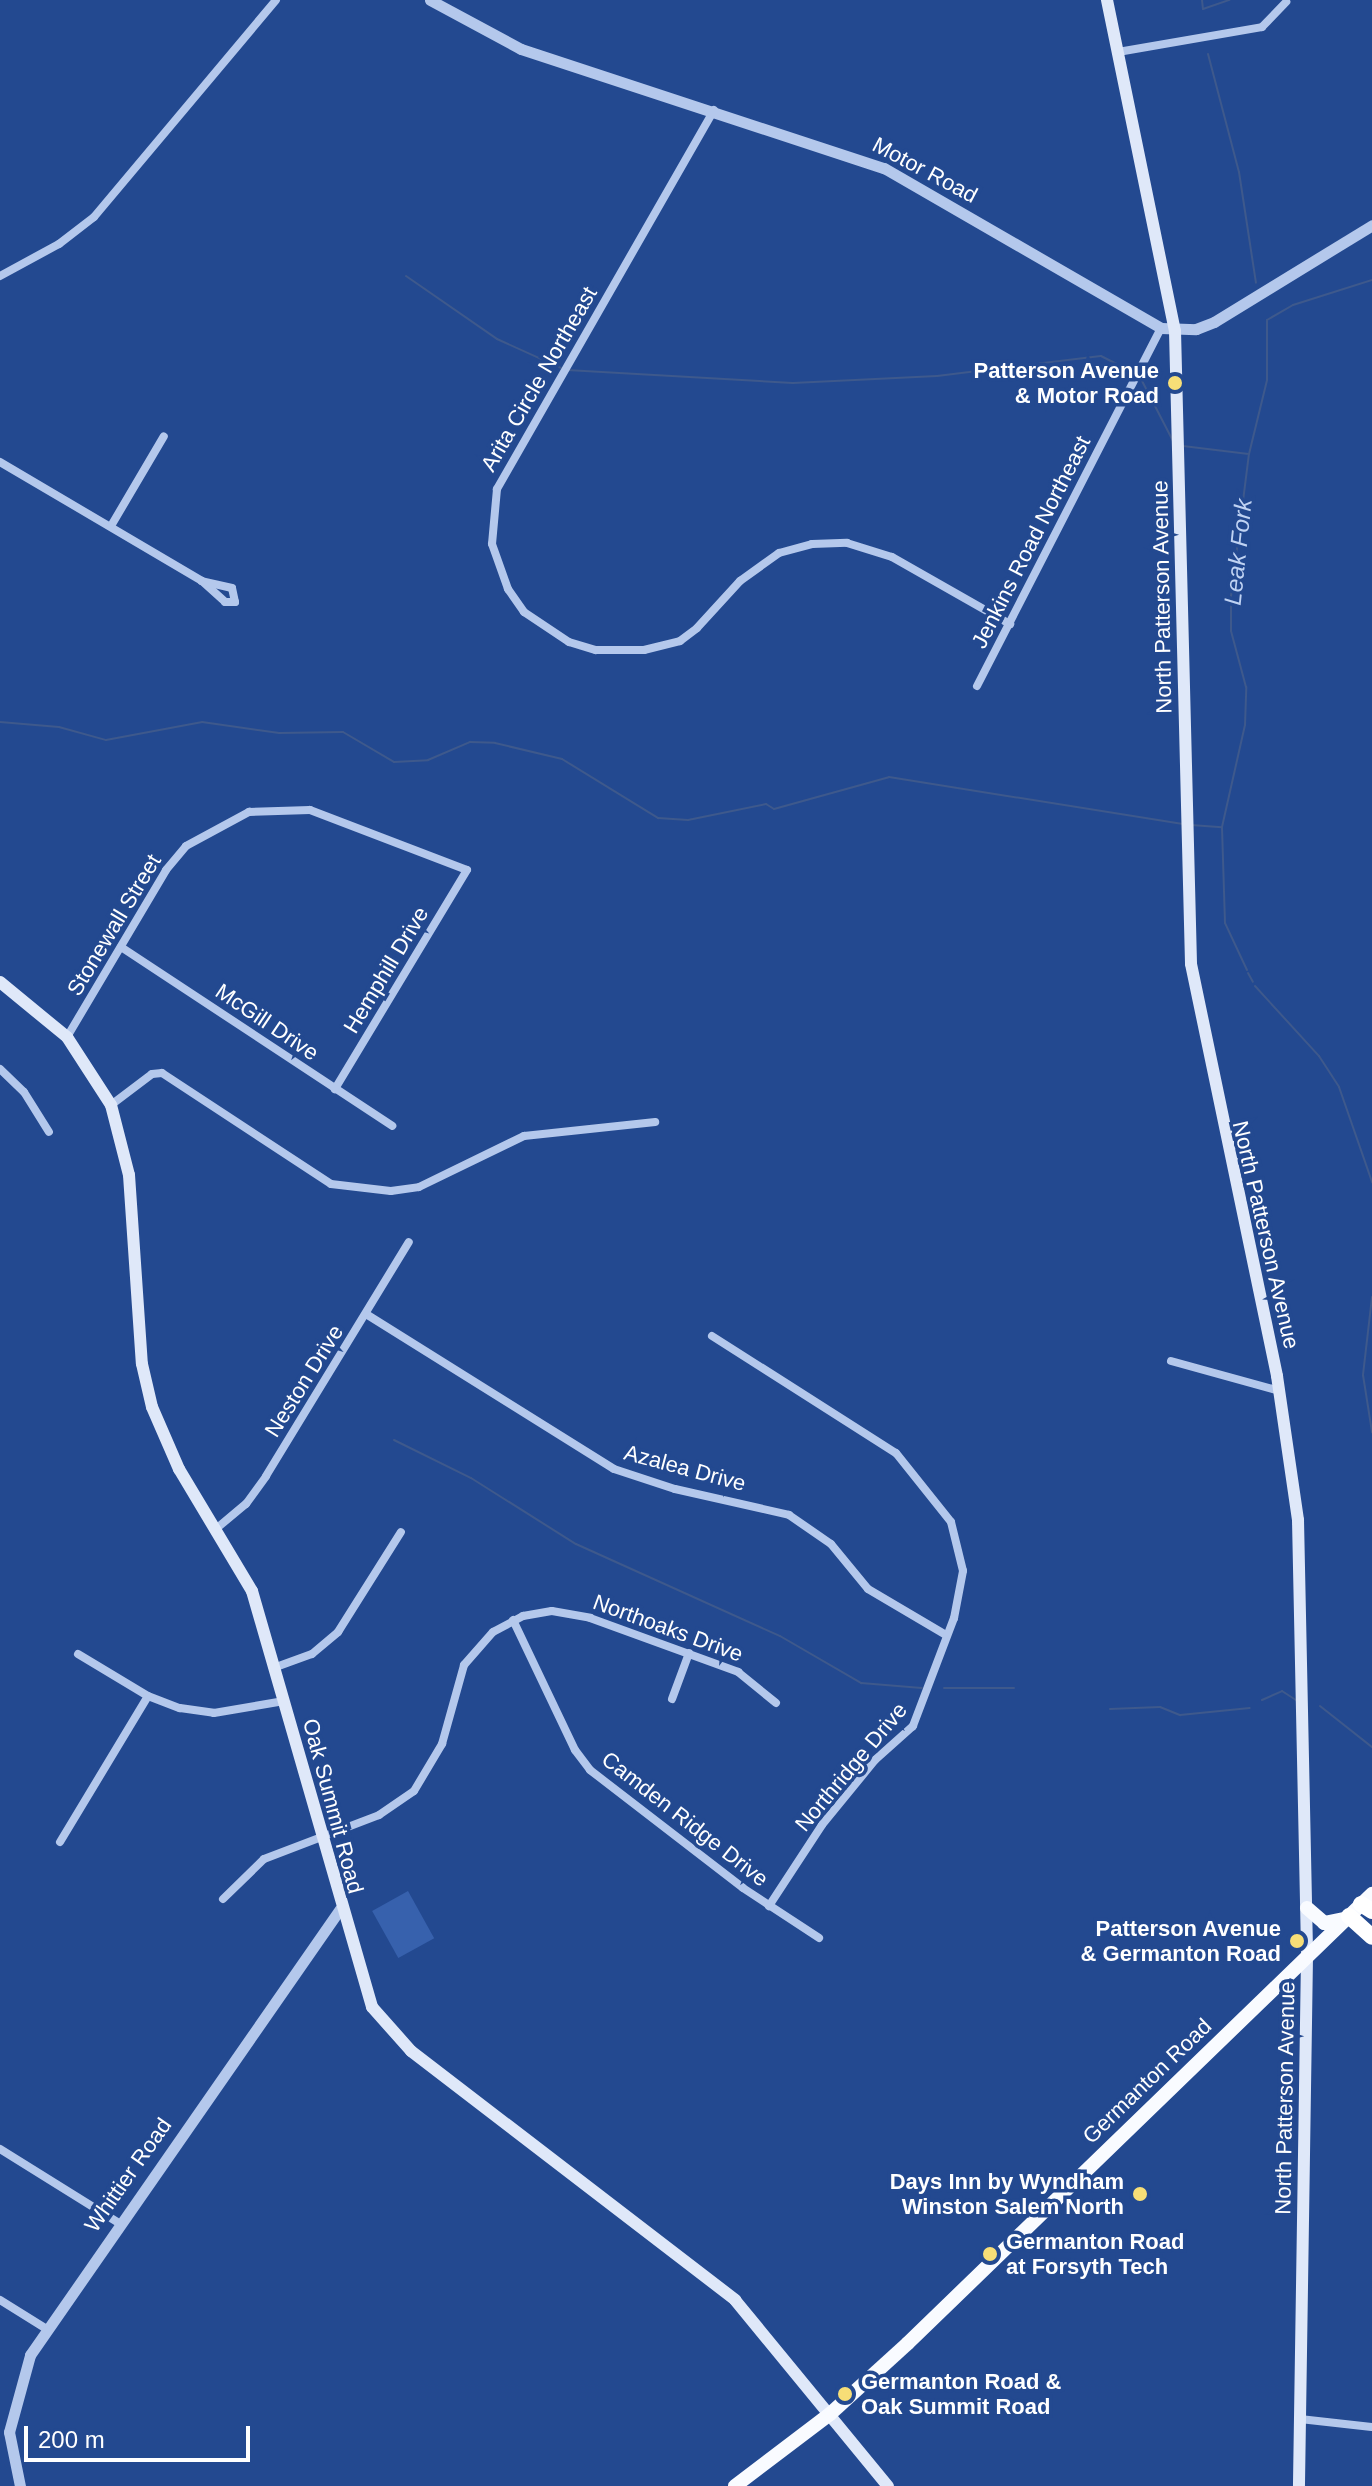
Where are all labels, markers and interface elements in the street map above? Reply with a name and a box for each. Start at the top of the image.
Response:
street label: Motor Road [868,131,982,209]
street label: Arita Circle Northeast [475,282,603,476]
place label: Patterson Avenue & Motor Road [973,357,1159,408]
marker: Patterson Avenue & Motor Road [1166,374,1184,392]
street label: Jenkins Road Northeast [966,431,1096,653]
street label: North Patterson Avenue [1147,480,1177,714]
water label: Leak Fork [1218,497,1258,607]
street label: Stonewall Street [61,850,167,1000]
street label: Hemphill Drive [338,902,434,1038]
street label: McGill Drive [210,978,324,1066]
street label: North Patterson Avenue [1227,1118,1305,1352]
street label: Neston Drive [259,1320,349,1442]
street label: Azalea Drive [621,1439,749,1497]
street label: Northoaks Drive [589,1589,747,1667]
street label: Northridge Drive [789,1697,913,1837]
street label: Oak Summit Road [297,1716,369,1896]
street label: Camden Ridge Drive [596,1746,774,1892]
place label: Patterson Avenue & Germanton Road [1081,1915,1281,1966]
marker: Patterson Avenue & Germanton Road [1288,1932,1306,1950]
street label: North Patterson Avenue [1270,1981,1300,2215]
street label: Germanton Road [1077,2013,1217,2149]
street label: Whittier Road [79,2113,177,2237]
place label: Days Inn by Wyndham Winston Salem North [890,2168,1124,2220]
marker: Days Inn by Wyndham Winston Salem North [1131,2185,1149,2203]
place label: Germanton Road at Forsyth Tech [1006,2228,1184,2280]
marker: Germanton Road at Forsyth Tech [981,2245,999,2263]
place label: Germanton Road & Oak Summit Road [861,2368,1061,2420]
marker: Germanton Road & Oak Summit Road [836,2385,854,2403]
scale bar [28,2410,254,2460]
text: 200 m [38,2426,105,2453]

